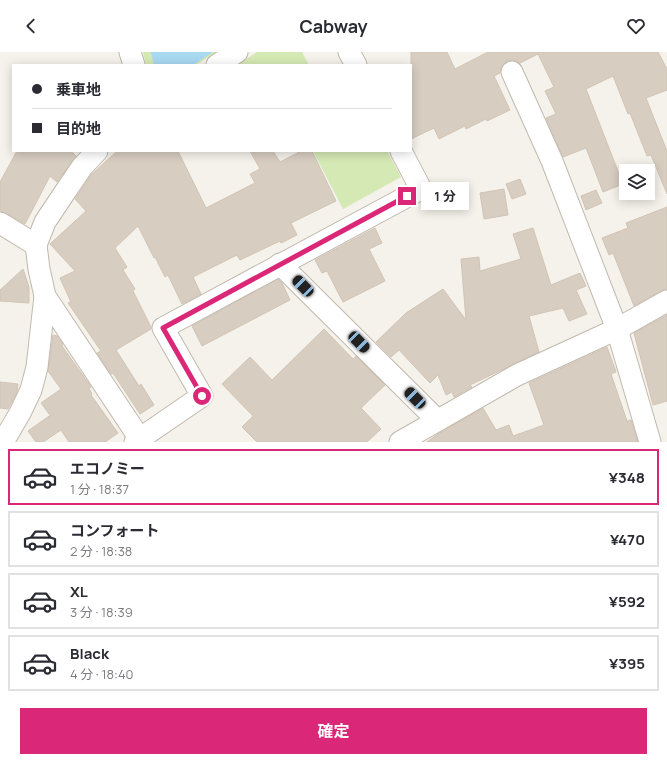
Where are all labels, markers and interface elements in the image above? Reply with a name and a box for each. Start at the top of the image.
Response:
text: Cabway [299,14,368,38]
icon: back [20,15,42,37]
icon: heart [625,15,647,37]
text: 乗車地 [56,79,101,100]
text: 目的地 [56,118,101,139]
map controls [619,164,655,200]
button: layers [619,164,655,200]
callout: 1 分 [421,182,469,210]
route end [398,187,416,205]
text: 1 分 [434,187,456,205]
car [290,273,316,299]
car [346,329,372,355]
car [402,385,428,411]
route start [193,387,211,405]
text: エコノミー [70,458,145,479]
icon: car [22,459,58,495]
text: ¥348 [609,467,645,488]
text: 1 分 · 18:37 [70,480,129,498]
text: コンフォート [70,520,160,541]
icon: car [22,521,58,557]
text: ¥470 [610,529,645,550]
text: 2 分 · 18:38 [70,542,132,560]
text: XL [70,581,88,602]
icon: car [22,583,58,619]
text: ¥592 [609,591,645,612]
text: 3 分 · 18:39 [70,603,133,621]
text: Black [70,643,109,664]
icon: car [22,645,58,681]
text: ¥395 [609,653,645,674]
text: 4 分 · 18:40 [70,665,134,683]
button: 確定 [20,708,647,754]

